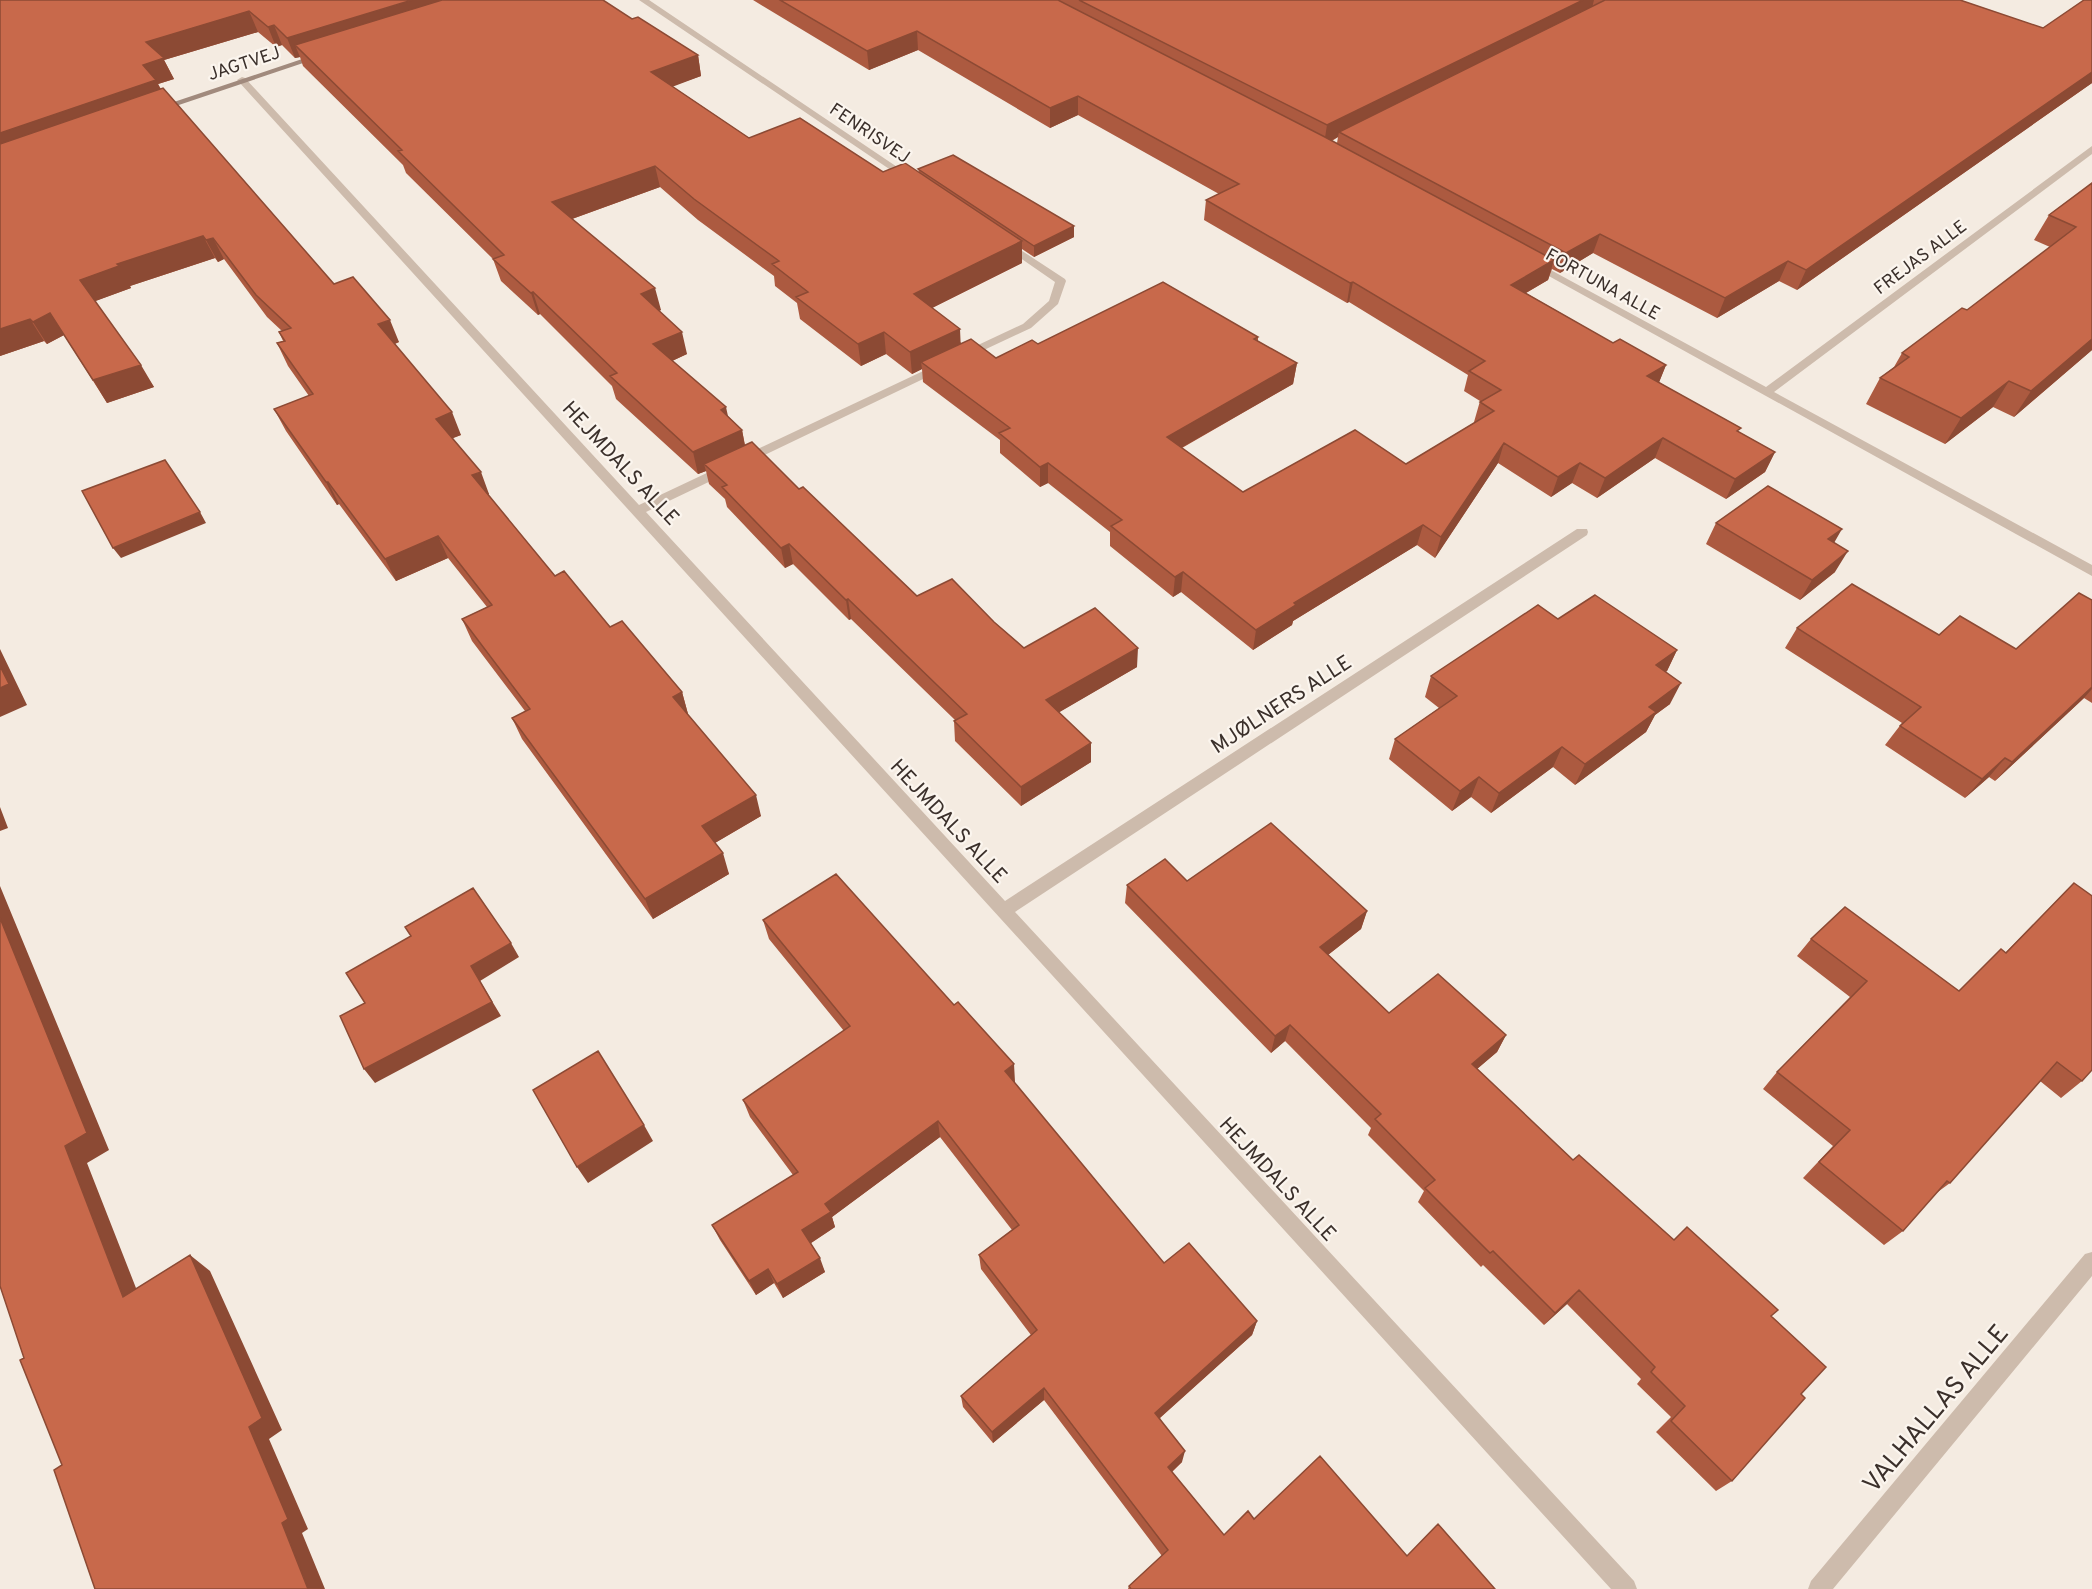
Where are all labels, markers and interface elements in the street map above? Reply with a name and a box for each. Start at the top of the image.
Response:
street label: JAGTVEJ [205,42,284,87]
street label: FENRISVEJ [824,99,914,170]
street label: FREJAS ALLE [1870,216,1972,301]
street label: FORTUNA ALLE [1541,244,1664,326]
street label: HEJMDALS ALLE [555,396,685,532]
street label: MJØLNERS ALLE [1206,650,1357,761]
street label: HEJMDALS ALLE [883,754,1013,890]
street label: HEJMDALS ALLE [1212,1112,1342,1248]
street label: VALHALLAS ALLE [1857,1318,2017,1501]

